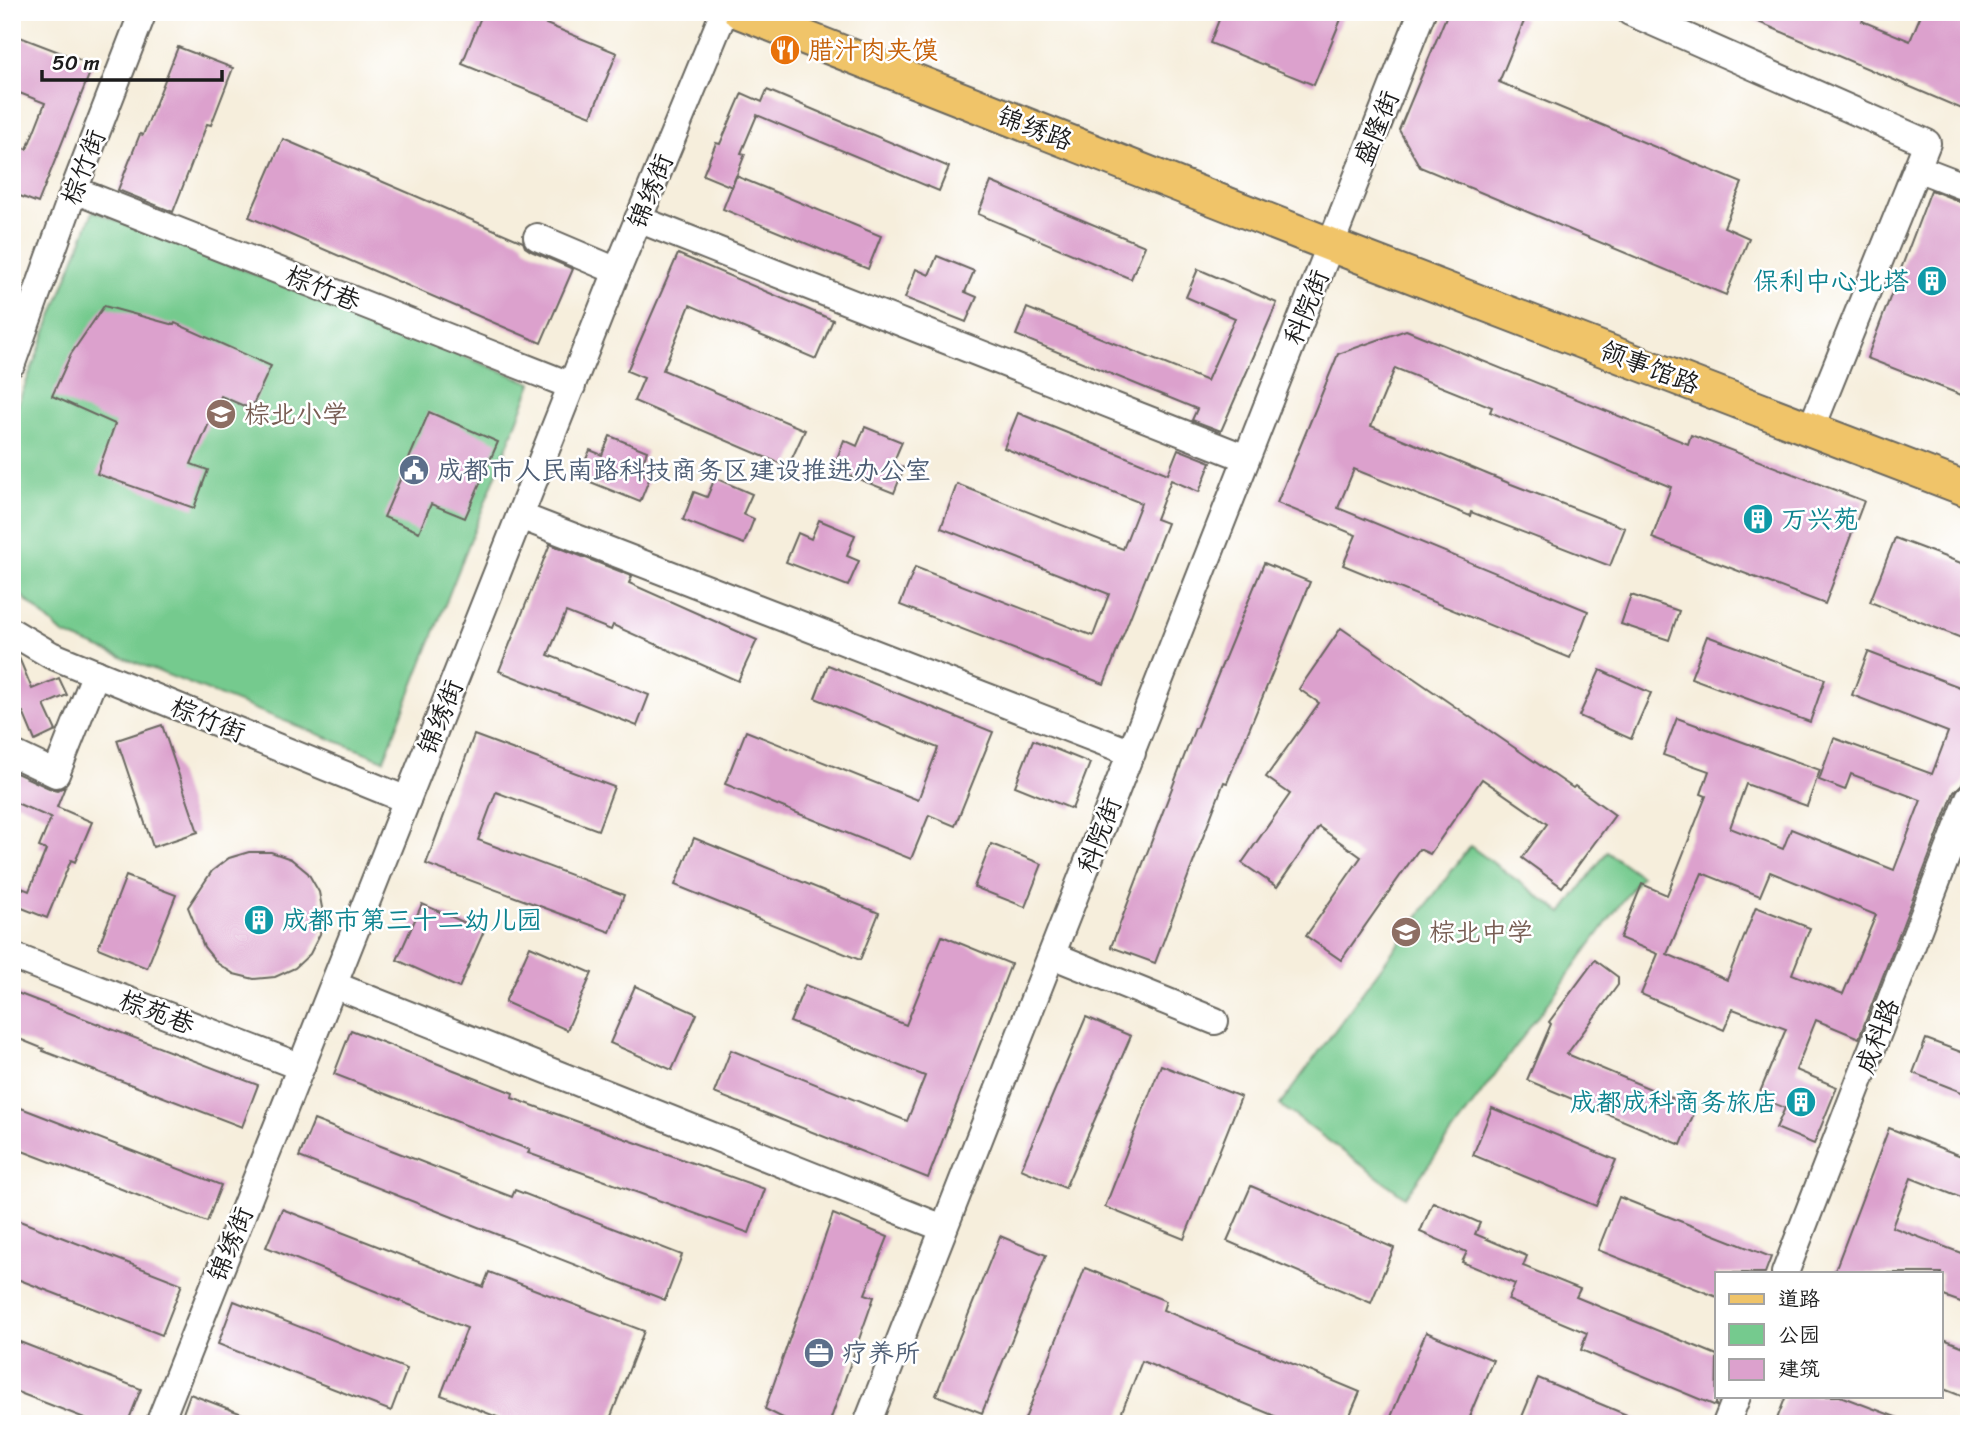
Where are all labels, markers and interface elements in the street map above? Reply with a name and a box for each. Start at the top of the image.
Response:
place label: 腊汁肉夹馍 [808,27,938,73]
restaurant icon: 腊汁肉夹馍 [768,33,802,67]
scale bar [42,38,222,82]
text: 50 m [52,44,100,82]
street label: 盛隆街 [1340,83,1412,173]
street label: 锦绣路 [990,93,1080,163]
street label: 棕竹街 [48,122,118,212]
street label: 锦绣街 [614,146,686,236]
street label: 棕竹巷 [278,252,368,324]
place label: 保利中心北塔 [1753,258,1909,304]
street label: 科院街 [1270,262,1342,352]
building icon: 保利中心北塔 [1915,264,1949,298]
street label: 领事馆路 [1593,327,1707,407]
place label: 棕北小学 [244,391,348,437]
school or university icon: 棕北小学 [204,397,238,431]
place label: 成都市人民南路科技商务区建设推进办公室 [437,447,931,493]
public building icon: 成都市人民南路科技商务区建设推进办公室 [397,453,431,487]
place label: 万兴苑 [1781,496,1859,542]
building icon: 万兴苑 [1741,502,1775,536]
street label: 锦绣街 [404,672,476,762]
street label: 棕竹街 [163,683,253,755]
street label: 科院街 [1064,790,1134,880]
place label: 成都市第三十二幼儿园 [282,897,542,943]
building icon: 成都市第三十二幼儿园 [242,903,276,937]
place label: 棕北中学 [1429,909,1533,955]
school or university icon: 棕北中学 [1389,915,1423,949]
street label: 棕苑巷 [112,977,202,1047]
street label: 成科路 [1842,991,1912,1081]
place label: 成都成科商务旅店 [1570,1079,1778,1125]
building icon: 成都成科商务旅店 [1784,1085,1818,1119]
street label: 锦绣街 [194,1199,266,1289]
legend [1715,1272,1942,1398]
text: 道路 [1778,1280,1820,1318]
text: 公园 [1778,1316,1820,1354]
place label: 疗养所 [842,1330,920,1376]
office icon: 疗养所 [802,1336,836,1370]
text: 建筑 [1778,1350,1820,1388]

